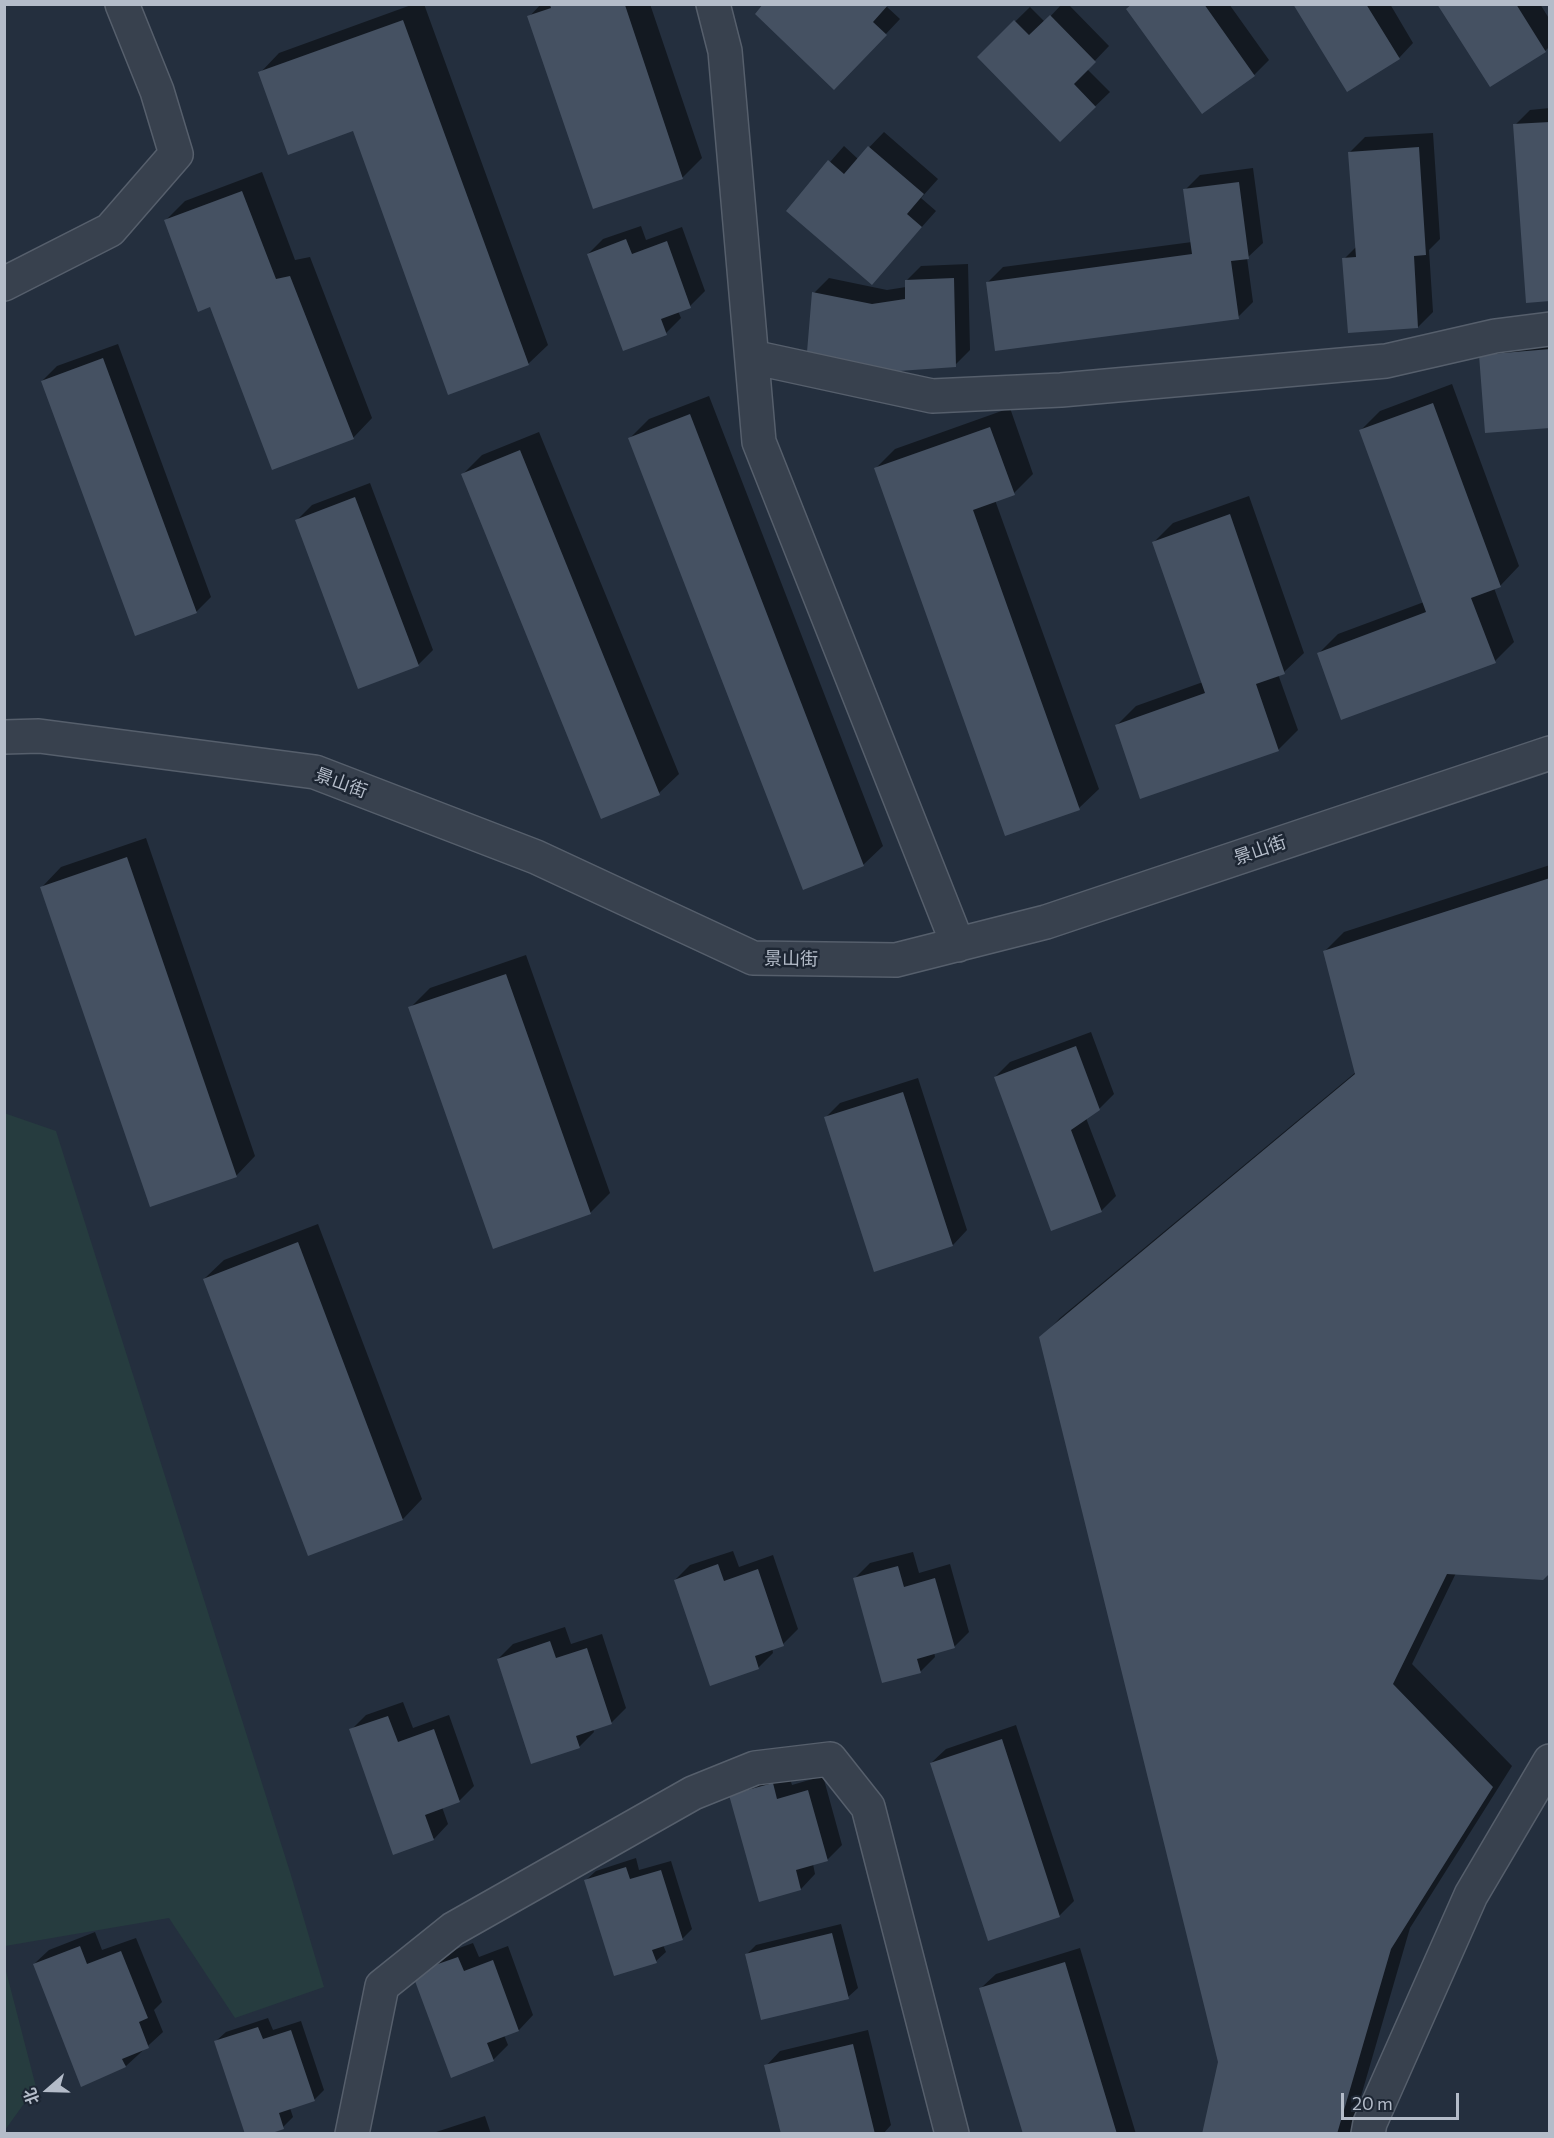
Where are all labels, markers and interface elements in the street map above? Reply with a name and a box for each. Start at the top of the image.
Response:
street label: 景山街 [312,764,370,802]
street label: 景山街 [1231,831,1289,869]
street label: 景山街 [764,948,818,970]
north arrow [18,2060,78,2120]
scale bar [1344,2081,1462,2119]
text: 北 [19,2086,42,2107]
text: 20 m [1352,2092,1393,2114]

